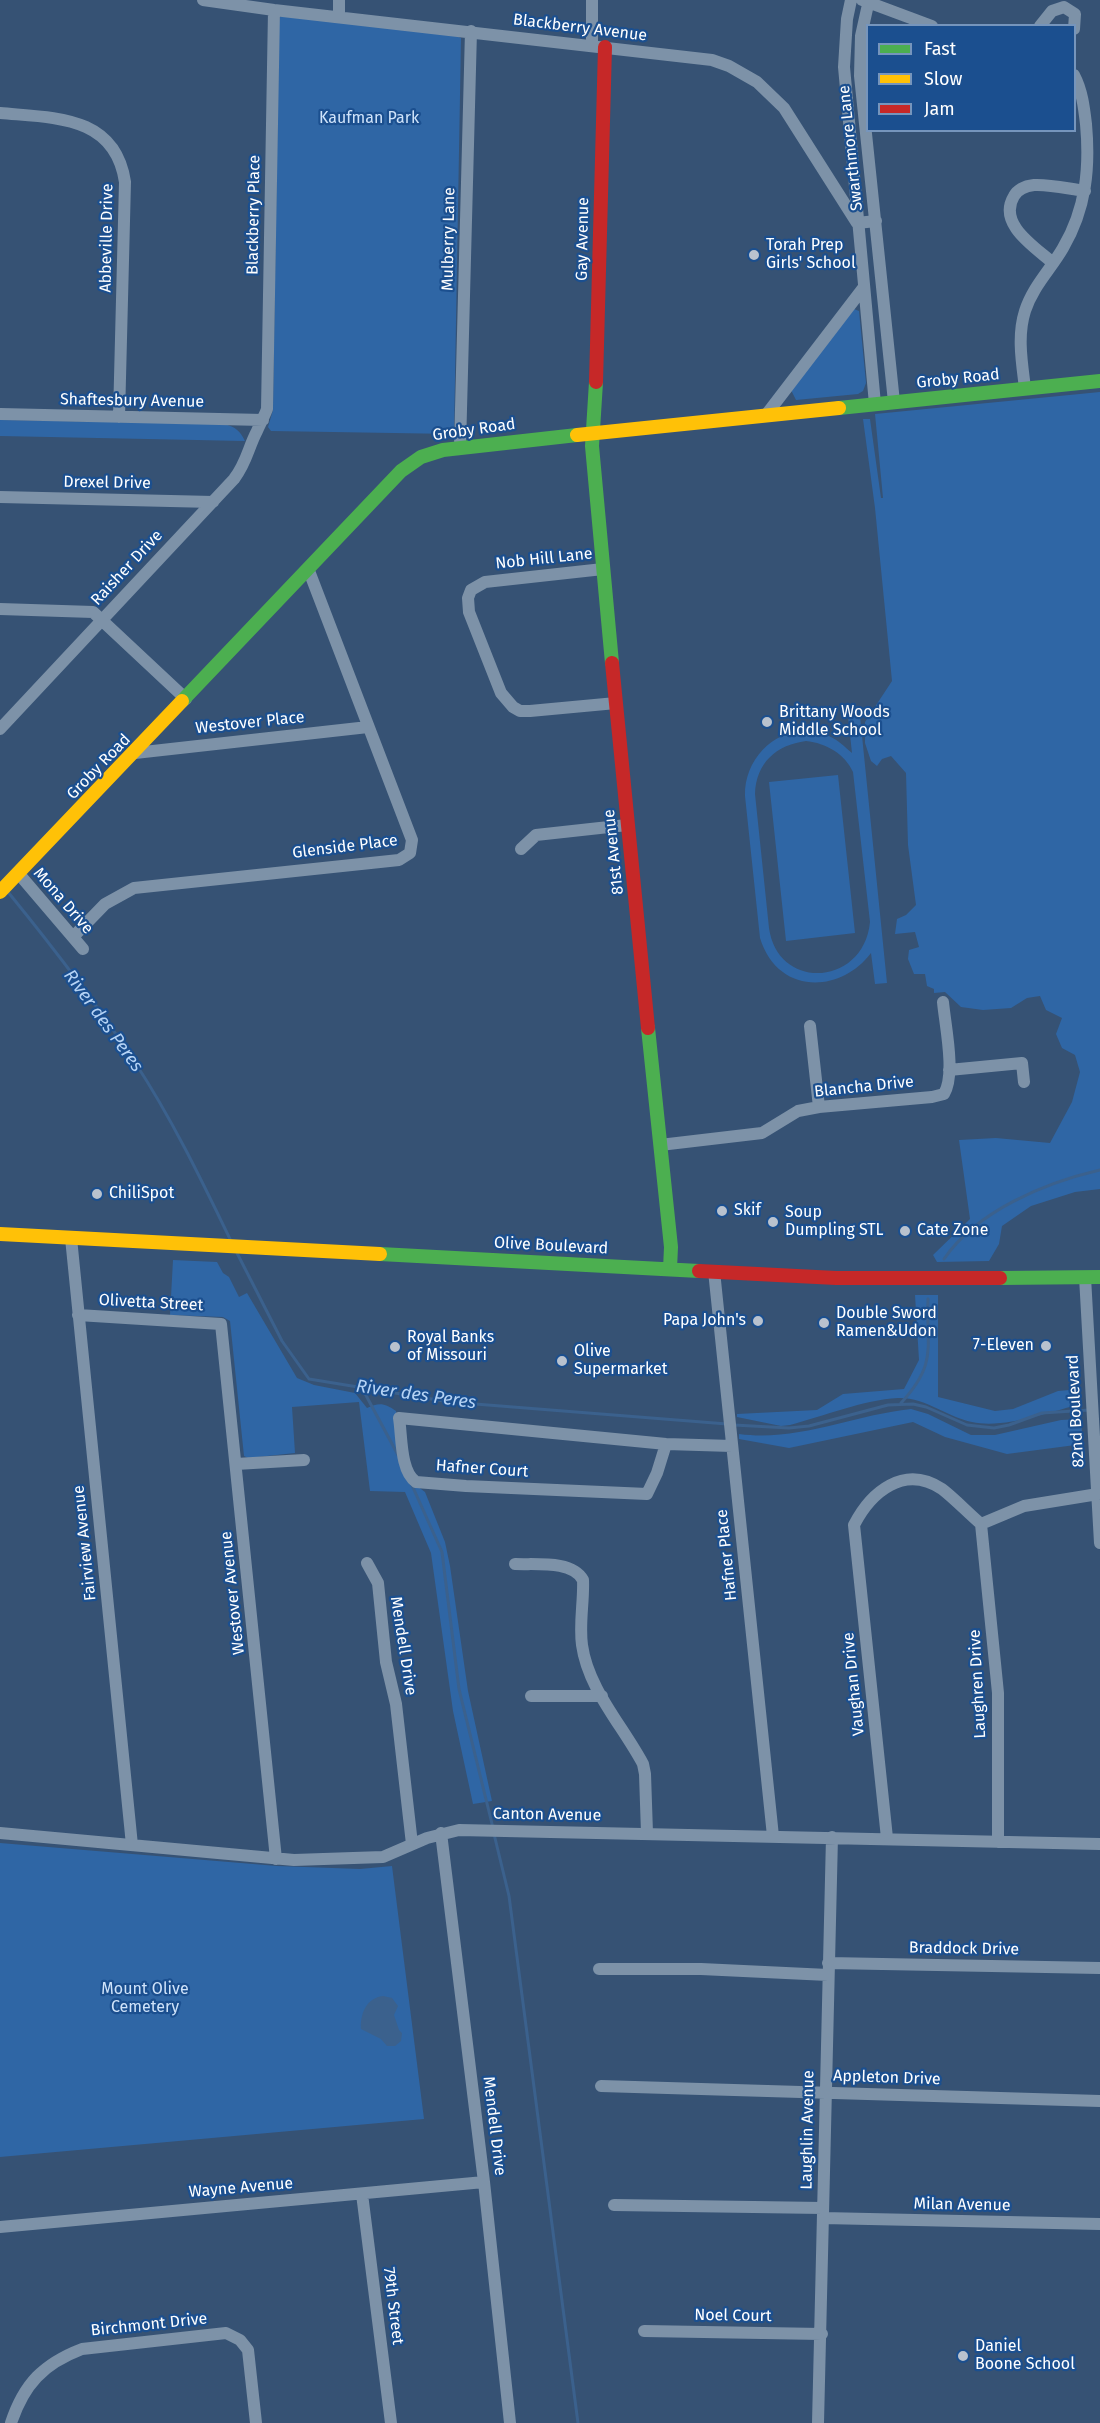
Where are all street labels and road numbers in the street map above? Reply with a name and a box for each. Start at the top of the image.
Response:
street label: Blackberry Avenue [512,10,648,46]
street label: Swarthmore Lane [835,84,867,212]
street label: Blackberry Place [243,155,265,275]
street label: Abbeville Drive [96,183,118,293]
street label: Mulberry Lane [438,187,460,291]
street label: Gay Avenue [573,197,593,281]
street label: Groby Road [915,365,1001,393]
street label: Shaftesbury Avenue [60,390,204,412]
street label: Groby Road [431,415,517,445]
street label: Drexel Drive [63,473,151,493]
street label: Raisher Drive [87,526,167,610]
street label: Nob Hill Lane [494,544,594,574]
street label: Westover Place [195,708,305,738]
street label: Groby Road [63,730,135,804]
street label: 81st Avenue [600,808,628,896]
street label: Glenside Place [291,831,399,863]
street label: Mona Drive [29,864,97,938]
street label: Blancha Drive [813,1072,915,1102]
street label: Olive Boulevard [493,1233,609,1259]
street label: Olivetta Street [98,1291,204,1315]
street label: 82nd Boulevard [1063,1354,1089,1468]
street label: Hafner Court [435,1456,529,1482]
street label: Fairview Avenue [69,1484,101,1602]
street label: Hafner Place [713,1508,741,1602]
street label: Westover Avenue [217,1530,249,1656]
street label: Mendell Drive [386,1595,420,1697]
street label: Laughren Drive [966,1629,990,1739]
street label: Vaughan Drive [839,1631,869,1737]
street label: Canton Avenue [493,1804,601,1826]
street label: Braddock Drive [909,1938,1019,1960]
street label: Appleton Drive [833,2067,941,2089]
street label: Laughlin Avenue [797,2070,819,2190]
street label: Mendell Drive [478,2075,510,2177]
street label: Wayne Avenue [188,2174,294,2202]
street label: Milan Avenue [913,2195,1011,2215]
street label: 79th Street [379,2266,407,2346]
street label: Noel Court [694,2306,772,2326]
street label: Birchmont Drive [90,2309,208,2341]

